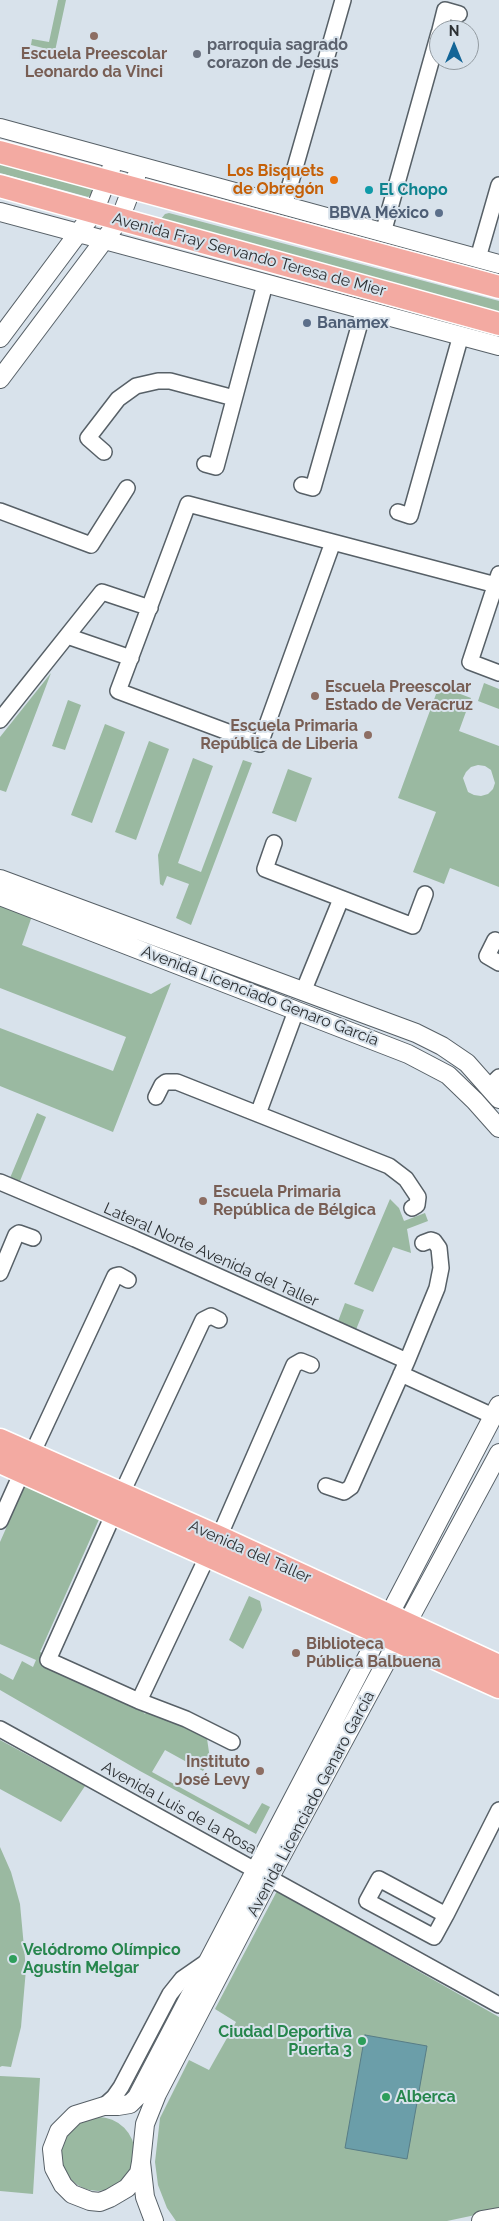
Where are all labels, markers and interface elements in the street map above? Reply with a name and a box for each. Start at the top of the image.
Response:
north arrow [429,20,479,70]
text: N [449,23,459,39]
marker: Escuela Preescolar Leonardo da Vinci [88,30,100,42]
place label: parroquia sagrado corazon de Jesus [207,35,348,73]
place label: Escuela Preescolar Leonardo da Vinci [21,44,167,82]
marker: parroquia sagrado corazon de Jesus [191,48,203,60]
place label: Los Bisquets de Obregón [227,161,324,199]
marker: Los Bisquets de Obregón [328,174,340,186]
place label: El Chopo [379,180,448,200]
marker: El Chopo [363,184,375,196]
place label: BBVA México [329,203,429,223]
marker: BBVA México [433,207,445,219]
street label: Avenida Fray Servando Teresa de Mier [110,209,388,301]
place label: Banamex [317,313,389,333]
marker: Banamex [301,317,313,329]
place label: Escuela Preescolar Estado de Veracruz [325,677,473,715]
marker: Escuela Preescolar Estado de Veracruz [309,690,321,702]
place label: Escuela Primaria República de Liberia [200,716,358,754]
marker: Escuela Primaria República de Liberia [362,729,374,741]
street label: Avenida Licenciado Genaro García [139,942,381,1050]
place label: Escuela Primaria República de Bélgica [213,1182,376,1220]
marker: Escuela Primaria República de Bélgica [197,1195,209,1207]
street label: Lateral Norte Avenida del Taller [101,1199,321,1311]
street label: Avenida del Taller [186,1516,314,1588]
place label: Biblioteca Pública Balbuena [306,1634,441,1672]
marker: Biblioteca Pública Balbuena [290,1647,302,1659]
street label: Avenida Licenciado Genaro García [243,1688,379,1920]
place label: Instituto José Levy [175,1752,250,1790]
street label: Avenida Luis de la Rosa [98,1757,260,1859]
marker: Instituto José Levy [254,1765,266,1777]
place label: Velódromo Olímpico Agustín Melgar [23,1940,181,1978]
marker: Velódromo Olímpico Agustín Melgar [7,1953,19,1965]
place label: Ciudad Deportiva Puerta 3 [218,2022,352,2060]
marker: Ciudad Deportiva Puerta 3 [356,2035,368,2047]
place label: Alberca [396,2087,456,2107]
marker: Alberca [380,2091,392,2103]

